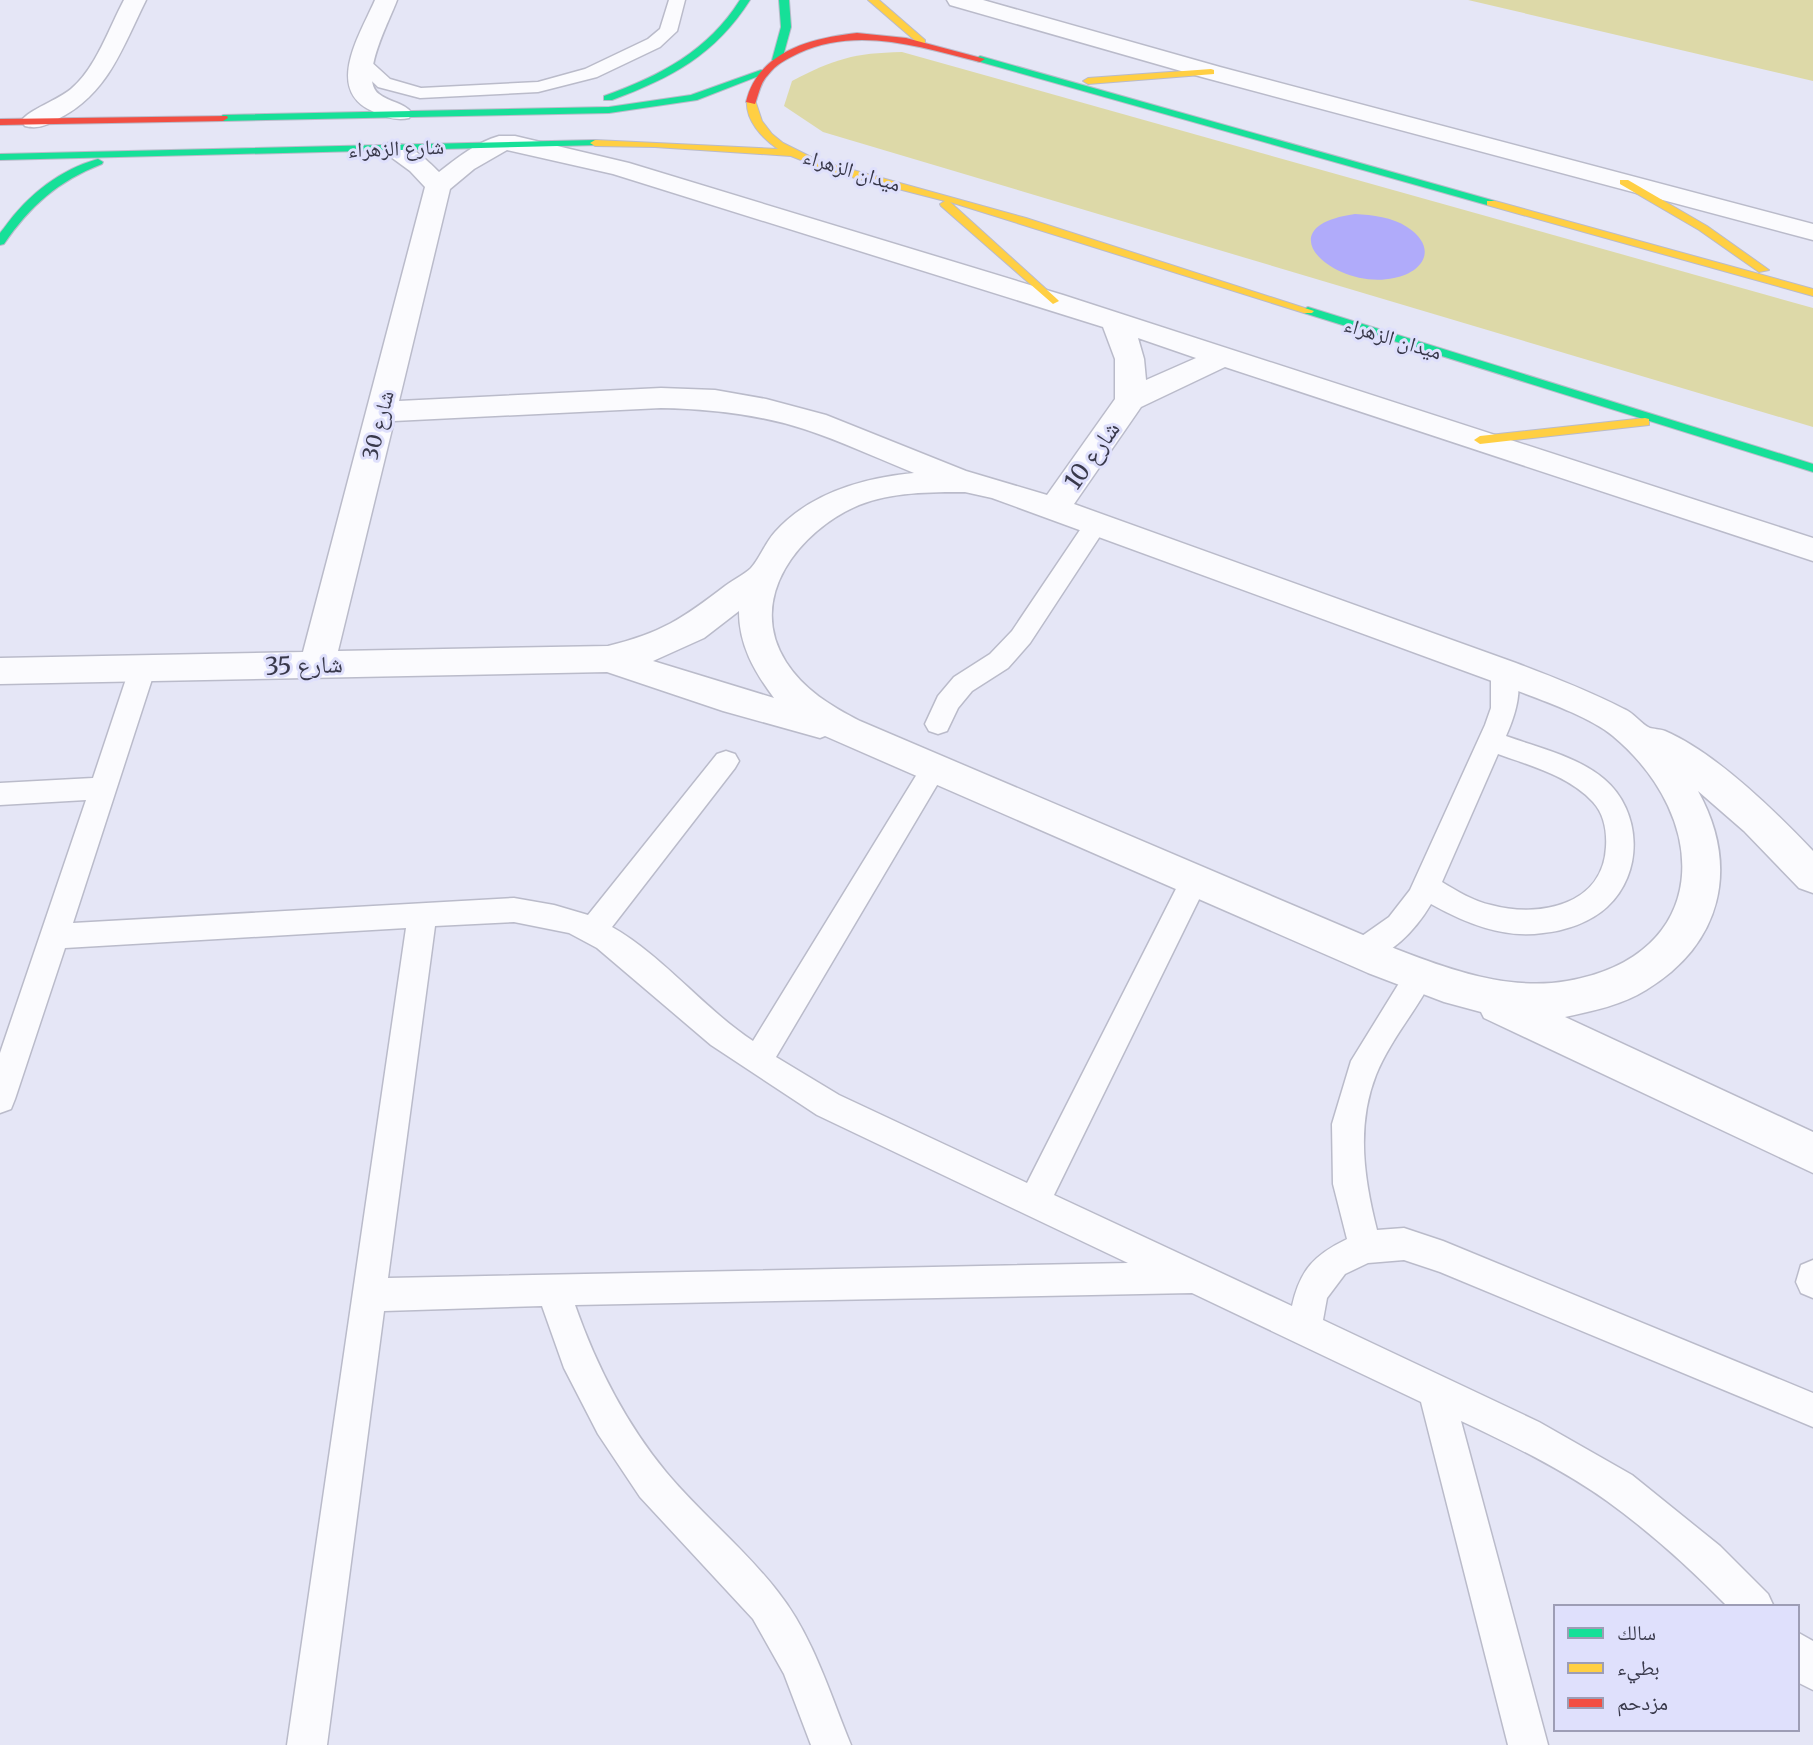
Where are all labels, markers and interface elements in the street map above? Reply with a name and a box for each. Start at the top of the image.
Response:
street label: شارع الزهراء [347,133,445,163]
street label: ميدان الزهراء [800,142,904,198]
street label: ميدان الزهراء [1341,310,1445,366]
street label: شارع 30 [356,388,400,462]
street label: شارع 10 [1057,415,1127,495]
street label: شارع 35 [265,648,343,682]
legend [1554,1605,1799,1731]
text: سالك [1617,1619,1656,1646]
text: بطيء [1617,1654,1660,1684]
text: مزدحم [1617,1689,1668,1717]

